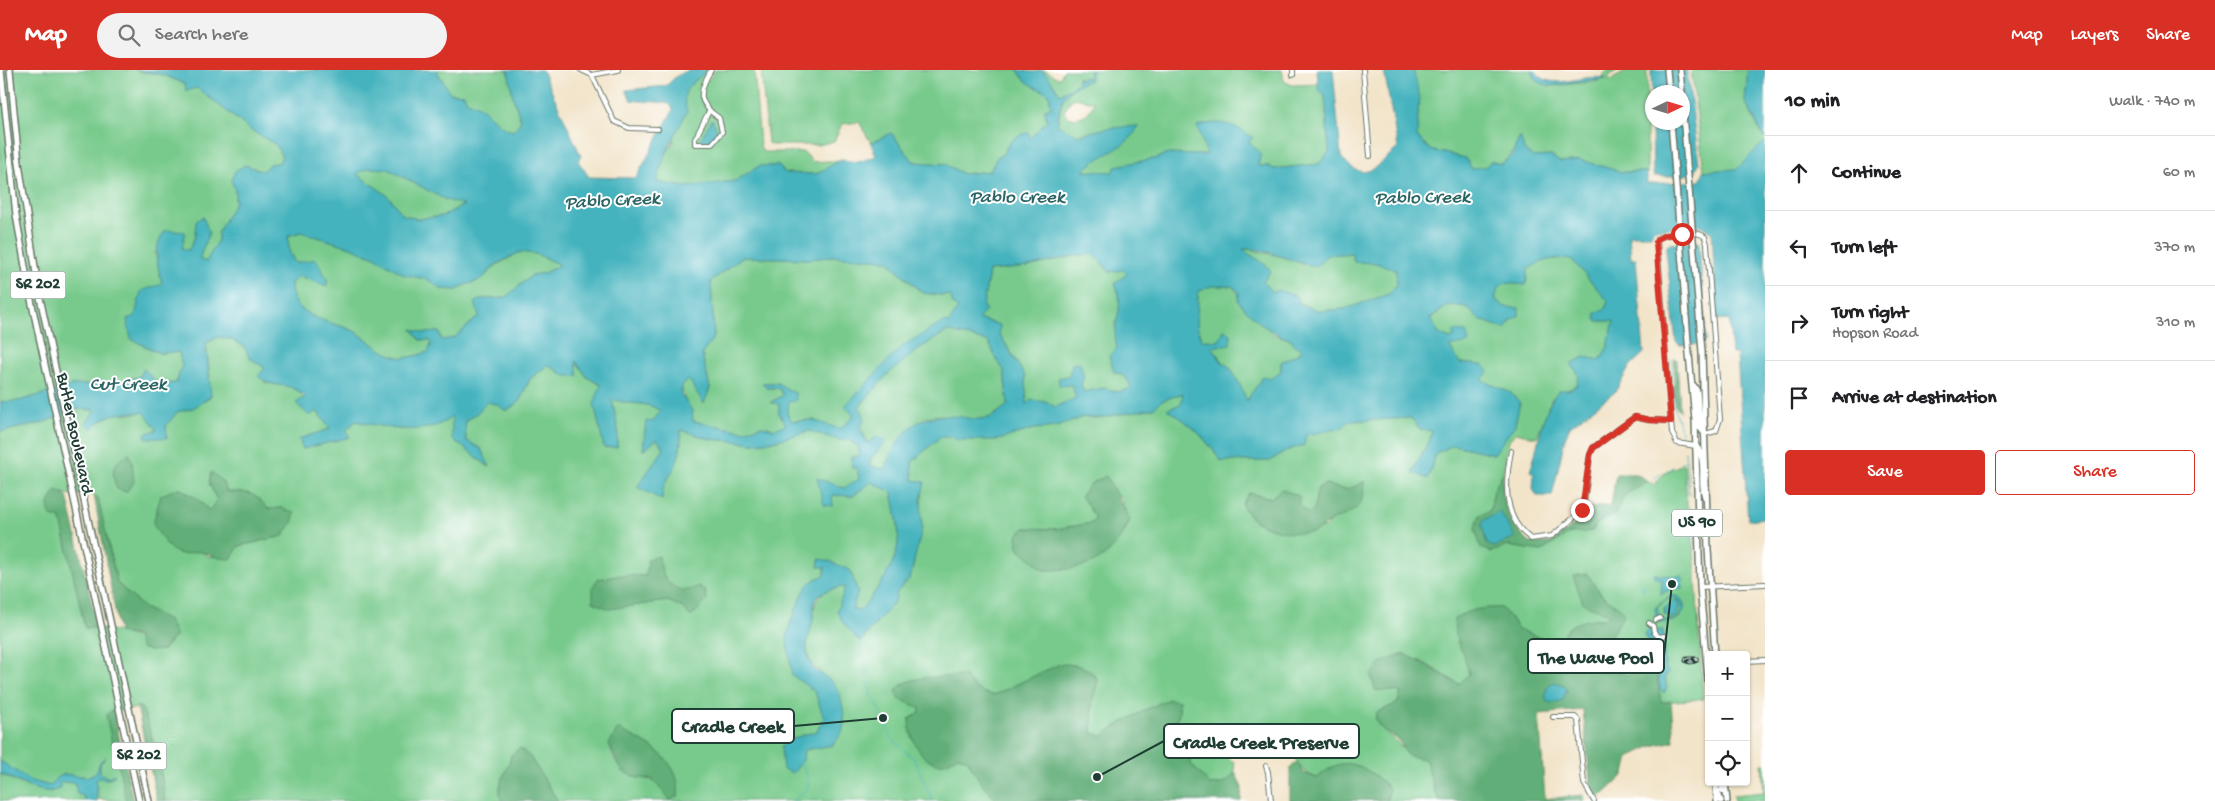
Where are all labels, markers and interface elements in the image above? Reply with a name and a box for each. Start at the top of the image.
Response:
search box [97,13,447,58]
text: Map [25,21,67,50]
icon: search [115,21,143,49]
text: Search here [155,24,248,47]
text: Map [2011,25,2043,46]
text: Layers [2071,25,2118,46]
text: Share [2146,25,2190,46]
north arrow [1645,85,1690,130]
text: 10 min [1785,90,1840,115]
text: Walk · 740 m [2109,93,2195,112]
icon: ahead [1785,159,1813,187]
text: Continue [1832,162,1901,185]
text: 60 m [2163,164,2195,183]
water label: Pablo Creek [970,187,1066,210]
water label: Pablo Creek [1374,187,1471,211]
water label: Pablo Creek [564,188,661,216]
route start [1671,223,1694,246]
icon: left [1785,234,1813,262]
text: Turn left [1832,237,1896,260]
text: 370 m [2154,239,2195,258]
road number: SR 202 [10,272,66,298]
text: Turn right [1832,302,1908,325]
icon: right [1785,309,1813,337]
text: 310 m [2156,314,2195,333]
text: Hopson Road [1832,325,1918,344]
street label: Butler Boulevard [51,370,97,498]
water label: Cut Creek [90,374,168,397]
icon: arrive [1785,384,1813,412]
text: Arrive at destination [1832,387,1996,410]
button: Save [1785,450,1985,495]
button: Share [1995,450,2195,495]
route end [1571,499,1594,522]
road number: US 90 [1672,509,1722,536]
callout: The Wave Pool [1528,639,1664,673]
text: The Wave Pool [1536,648,1654,671]
map controls [1705,651,1750,786]
button: + [1705,651,1750,696]
button: − [1705,696,1750,741]
callout: Cradle Creek [672,709,794,743]
text: Cradle Creek [681,717,787,740]
callout: Cradle Creek Preserve [1164,724,1359,758]
text: Cradle Creek Preserve [1172,733,1350,756]
button: locate [1705,741,1750,786]
road number: SR 202 [112,742,166,769]

